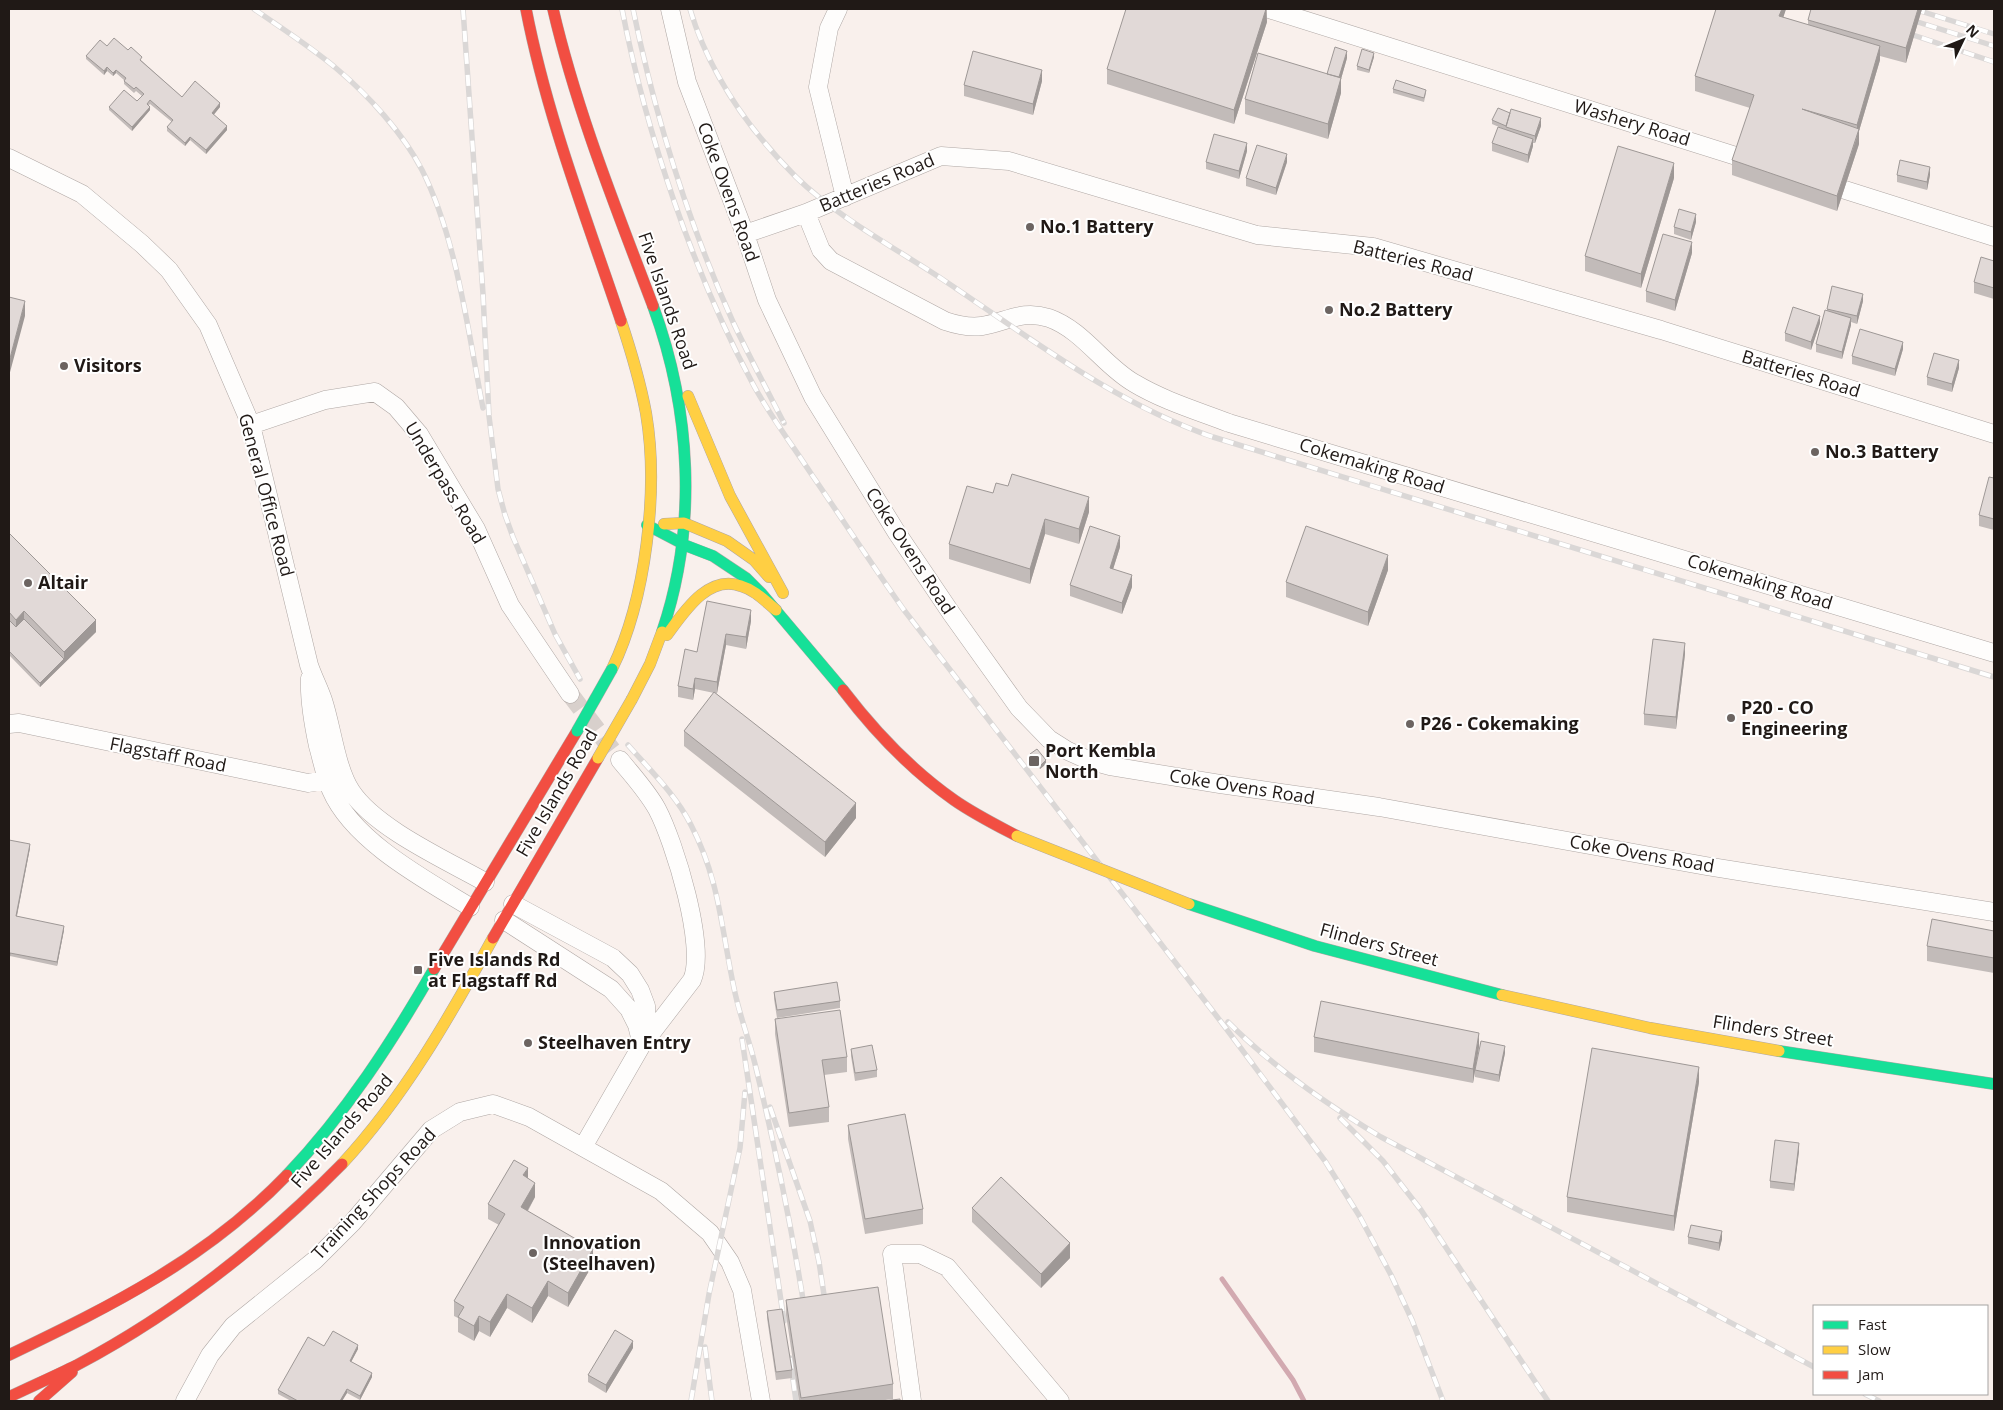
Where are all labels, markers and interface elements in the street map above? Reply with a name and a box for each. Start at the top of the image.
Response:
north arrow [1938,15,1988,65]
text: N [1962,20,1984,41]
street label: Washery Road [1571,93,1693,151]
street label: Coke Ovens Road [693,119,765,265]
street label: Batteries Road [815,147,938,217]
place label: No.1 Battery [1040,214,1154,238]
marker: No.1 Battery [1024,221,1036,233]
street label: Five Islands Road [633,229,703,373]
street label: Batteries Road [1351,234,1476,287]
place label: No.2 Battery [1339,297,1453,321]
marker: No.2 Battery [1323,304,1335,316]
street label: Batteries Road [1739,344,1864,402]
place label: Visitors [74,353,142,377]
marker: Visitors [58,360,70,372]
street label: General Office Road [234,411,300,579]
street label: Underpass Road [400,417,492,548]
street label: Cokemaking Road [1297,432,1448,499]
place label: No.3 Battery [1825,439,1939,463]
marker: No.3 Battery [1809,446,1821,458]
street label: Coke Ovens Road [861,482,961,619]
street label: Cokemaking Road [1685,548,1836,615]
place label: Altair [38,570,88,594]
marker: Altair [22,577,34,589]
place label: P20 - CO Engineering [1741,695,1847,740]
place label: P26 - Cokemaking [1420,711,1579,735]
marker: P20 - CO Engineering [1725,712,1737,724]
marker: P26 - Cokemaking [1404,718,1416,730]
street label: Five Islands Road [510,724,603,861]
street label: Flagstaff Road [108,731,229,777]
place label: Port Kembla North [1045,738,1156,783]
marker: Port Kembla North [1027,754,1041,768]
street label: Coke Ovens Road [1168,763,1317,809]
street label: Coke Ovens Road [1568,828,1717,878]
street label: Flinders Street [1318,917,1441,971]
place label: Five Islands Rd at Flagstaff Rd [428,947,560,992]
marker: Five Islands Rd at Flagstaff Rd [412,964,424,976]
street label: Flinders Street [1711,1009,1835,1051]
place label: Steelhaven Entry [538,1030,691,1054]
marker: Steelhaven Entry [522,1037,534,1049]
street label: Five Islands Road [285,1068,398,1193]
street label: Training Shops Road [306,1122,441,1264]
place label: Innovation (Steelhaven) [543,1230,655,1275]
marker: Innovation (Steelhaven) [527,1247,539,1259]
legend [1813,1305,1988,1395]
text: Fast [1858,1314,1887,1334]
text: Slow [1858,1339,1891,1359]
text: Jam [1856,1364,1884,1384]

